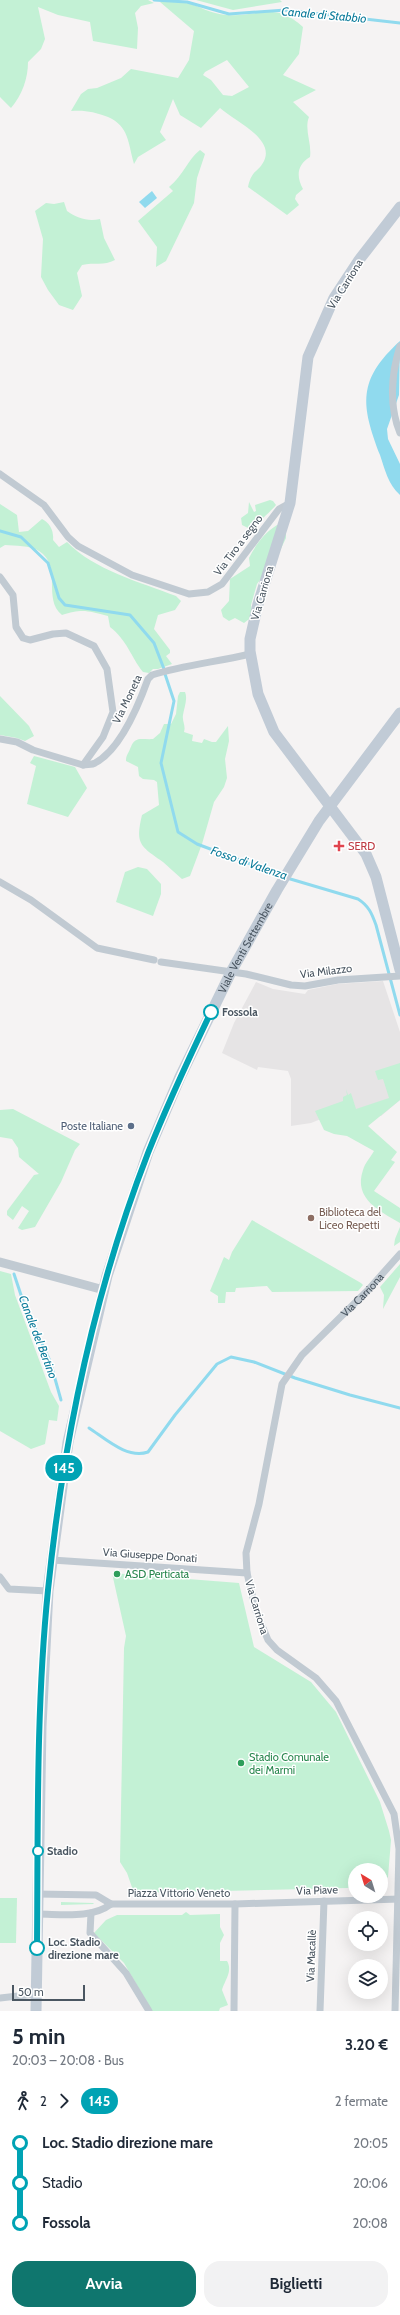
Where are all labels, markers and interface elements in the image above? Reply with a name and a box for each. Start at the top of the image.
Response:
water label: Canale di Stabbio [281,3,367,26]
street label: Via Carriona [324,256,366,312]
street label: Via Tiro a segno [210,512,266,578]
street label: Via Carriona [248,563,277,622]
street label: Via Moneta [109,672,145,726]
place label: SERD [348,839,375,853]
marker: SERD [333,840,345,852]
water label: Fosso di Valenza [209,842,289,883]
street label: Viale Venti Settembre [215,899,276,996]
street label: Via Milazzo [299,961,353,981]
marker: Fossola [203,1004,219,1020]
place label: Fossola [222,1005,258,1019]
place label: Poste Italiane [61,1119,123,1133]
marker: Poste Italiane [126,1121,136,1131]
place label: Biblioteca del Liceo Repetti [319,1205,382,1232]
marker: Biblioteca del Liceo Repetti [306,1213,316,1223]
street label: Via Carriona [338,1269,387,1320]
water label: Canale del Bertino [16,1293,61,1381]
line badge: 145 [41,1455,87,1481]
text: 145 [53,1459,75,1477]
street label: Via Giuseppe Donati [102,1545,198,1565]
place label: ASD Perticata [125,1567,190,1581]
marker: ASD Perticata [112,1569,122,1579]
street label: Via Carriona [242,1578,272,1637]
place label: Stadio Comunale dei Marmi [249,1750,329,1777]
marker: Stadio Comunale dei Marmi [236,1758,246,1768]
place label: Stadio [47,1844,78,1858]
marker: Stadio [32,1845,44,1857]
north arrow [348,1863,388,1903]
map controls [348,1863,388,1999]
street label: Via Piave [296,1882,339,1898]
street label: Piazza Vittorio Veneto [128,1886,230,1900]
button: locate [348,1911,388,1951]
street label: Via Macallè [303,1929,319,1982]
place label: Loc. Stadio direzione mare [48,1935,119,1962]
marker: Loc. Stadio direzione mare [29,1940,45,1956]
button: layers [348,1959,388,1999]
scale bar [12,1983,85,2002]
text: 50 m [18,1985,44,1999]
text: 5 min [12,2023,65,2050]
text: 3.20 € [345,2036,388,2054]
text: 20:03 – 20:08 · Bus [12,2052,124,2068]
icon: walk [12,2090,34,2112]
icon: forward [53,2090,75,2112]
text: 145 [89,2092,110,2110]
text: 2 [40,2093,47,2109]
text: 2 fermate [335,2093,388,2109]
text: Loc. Stadio direzione mare [42,2134,213,2152]
text: 20:05 [353,2135,388,2151]
text: Stadio [42,2174,83,2192]
text: 20:06 [353,2175,388,2191]
text: Fossola [42,2214,91,2232]
text: 20:08 [352,2215,388,2231]
button: Avvia [12,2261,196,2307]
button: Biglietti [204,2261,388,2307]

